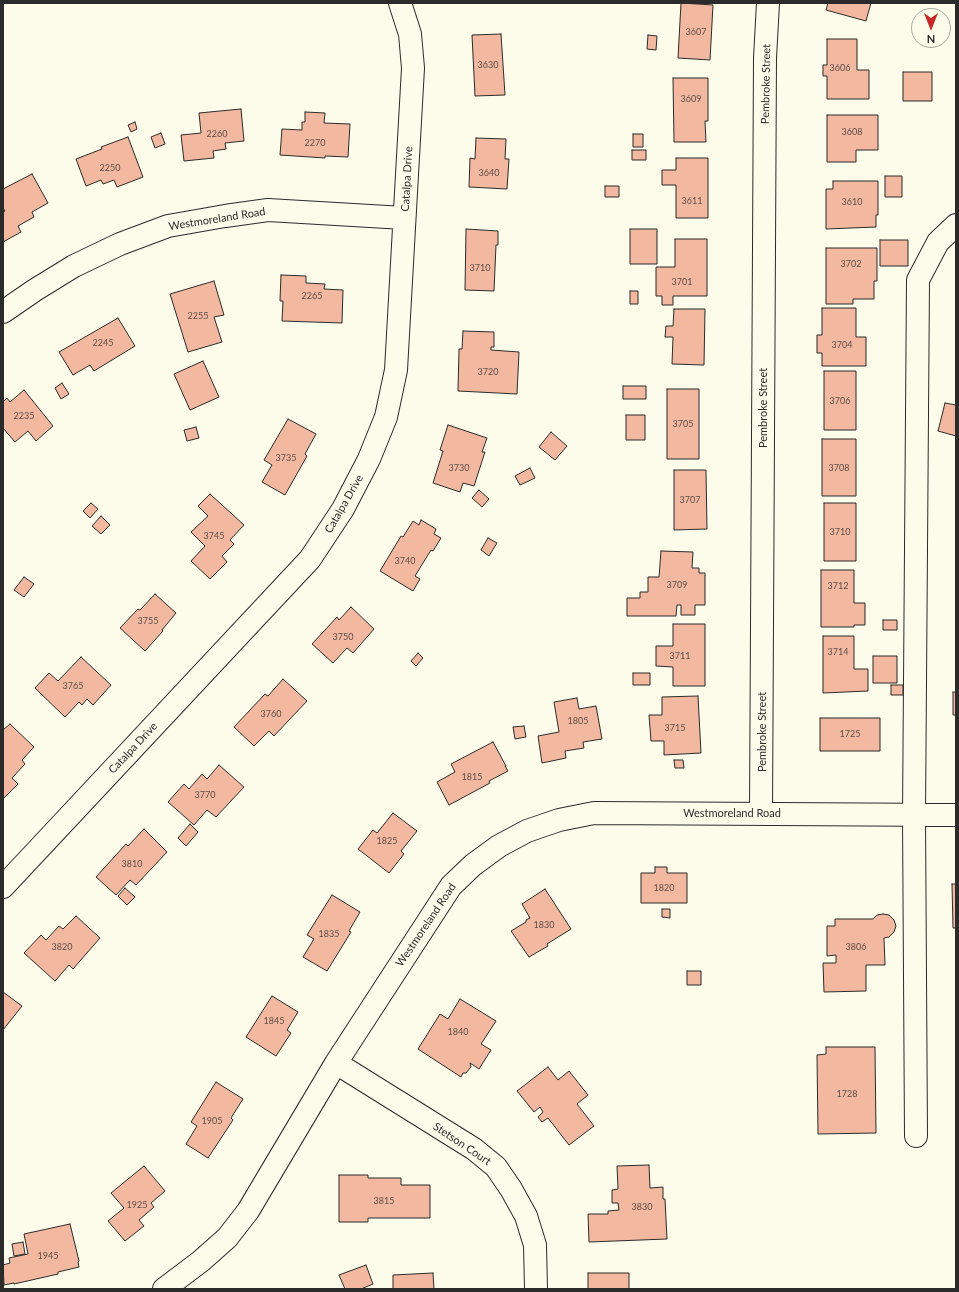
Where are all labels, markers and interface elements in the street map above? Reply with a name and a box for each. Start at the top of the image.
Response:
north arrow [911,8,951,48]
house number: 3607 [686,27,706,37]
text: N [927,33,935,46]
street label: Pembroke Street [759,44,773,124]
house number: 3630 [478,60,498,70]
house number: 3606 [830,63,850,73]
house number: 3609 [681,94,701,104]
house number: 3608 [842,127,862,137]
house number: 2260 [207,129,227,139]
house number: 2270 [305,138,325,148]
street label: Catalpa Drive [399,146,415,212]
house number: 2250 [100,163,120,173]
house number: 3640 [479,168,499,178]
house number: 3611 [682,196,702,206]
house number: 3610 [842,197,862,207]
street label: Westmoreland Road [168,205,266,233]
house number: 3702 [841,259,861,269]
house number: 3710 [470,263,490,273]
house number: 3701 [672,277,692,287]
house number: 2265 [302,291,322,301]
house number: 2255 [188,311,208,321]
house number: 2245 [93,338,113,348]
house number: 3704 [832,340,852,350]
house number: 3720 [478,367,498,377]
street label: Pembroke Street [756,368,770,448]
house number: 3706 [830,396,850,406]
house number: 2235 [14,411,34,421]
house number: 3705 [673,419,693,429]
house number: 3735 [276,453,296,463]
house number: 3730 [449,463,469,473]
house number: 3708 [829,463,849,473]
street label: Catalpa Drive [322,472,366,536]
house number: 3707 [680,495,700,505]
house number: 3710 [830,527,850,537]
house number: 3745 [204,531,224,541]
house number: 3740 [395,556,415,566]
house number: 3709 [667,580,687,590]
house number: 3712 [828,581,848,591]
house number: 3755 [138,616,158,626]
house number: 3750 [333,632,353,642]
house number: 3714 [828,647,848,657]
house number: 3711 [670,651,690,661]
house number: 3765 [63,681,83,691]
street label: Pembroke Street [755,692,769,772]
house number: 3760 [261,709,281,719]
house number: 1805 [568,716,588,726]
street label: Catalpa Drive [106,720,160,776]
house number: 3715 [665,723,685,733]
house number: 1725 [840,729,860,739]
house number: 1815 [462,772,482,782]
house number: 3770 [195,790,215,800]
street label: Westmoreland Road [683,806,781,820]
house number: 1825 [377,836,397,846]
house number: 3810 [122,859,142,869]
street label: Westmoreland Road [393,881,459,969]
house number: 1820 [654,883,674,893]
house number: 1830 [534,920,554,930]
house number: 1835 [319,929,339,939]
house number: 3820 [52,942,72,952]
house number: 3806 [846,942,866,952]
house number: 1845 [264,1016,284,1026]
house number: 1840 [448,1027,468,1037]
house number: 1728 [837,1089,857,1099]
house number: 1905 [202,1116,222,1126]
street label: Stetson Court [431,1120,493,1168]
house number: 3815 [374,1196,394,1206]
house number: 1925 [127,1200,147,1210]
house number: 3830 [632,1202,652,1212]
house number: 1945 [38,1251,58,1261]

